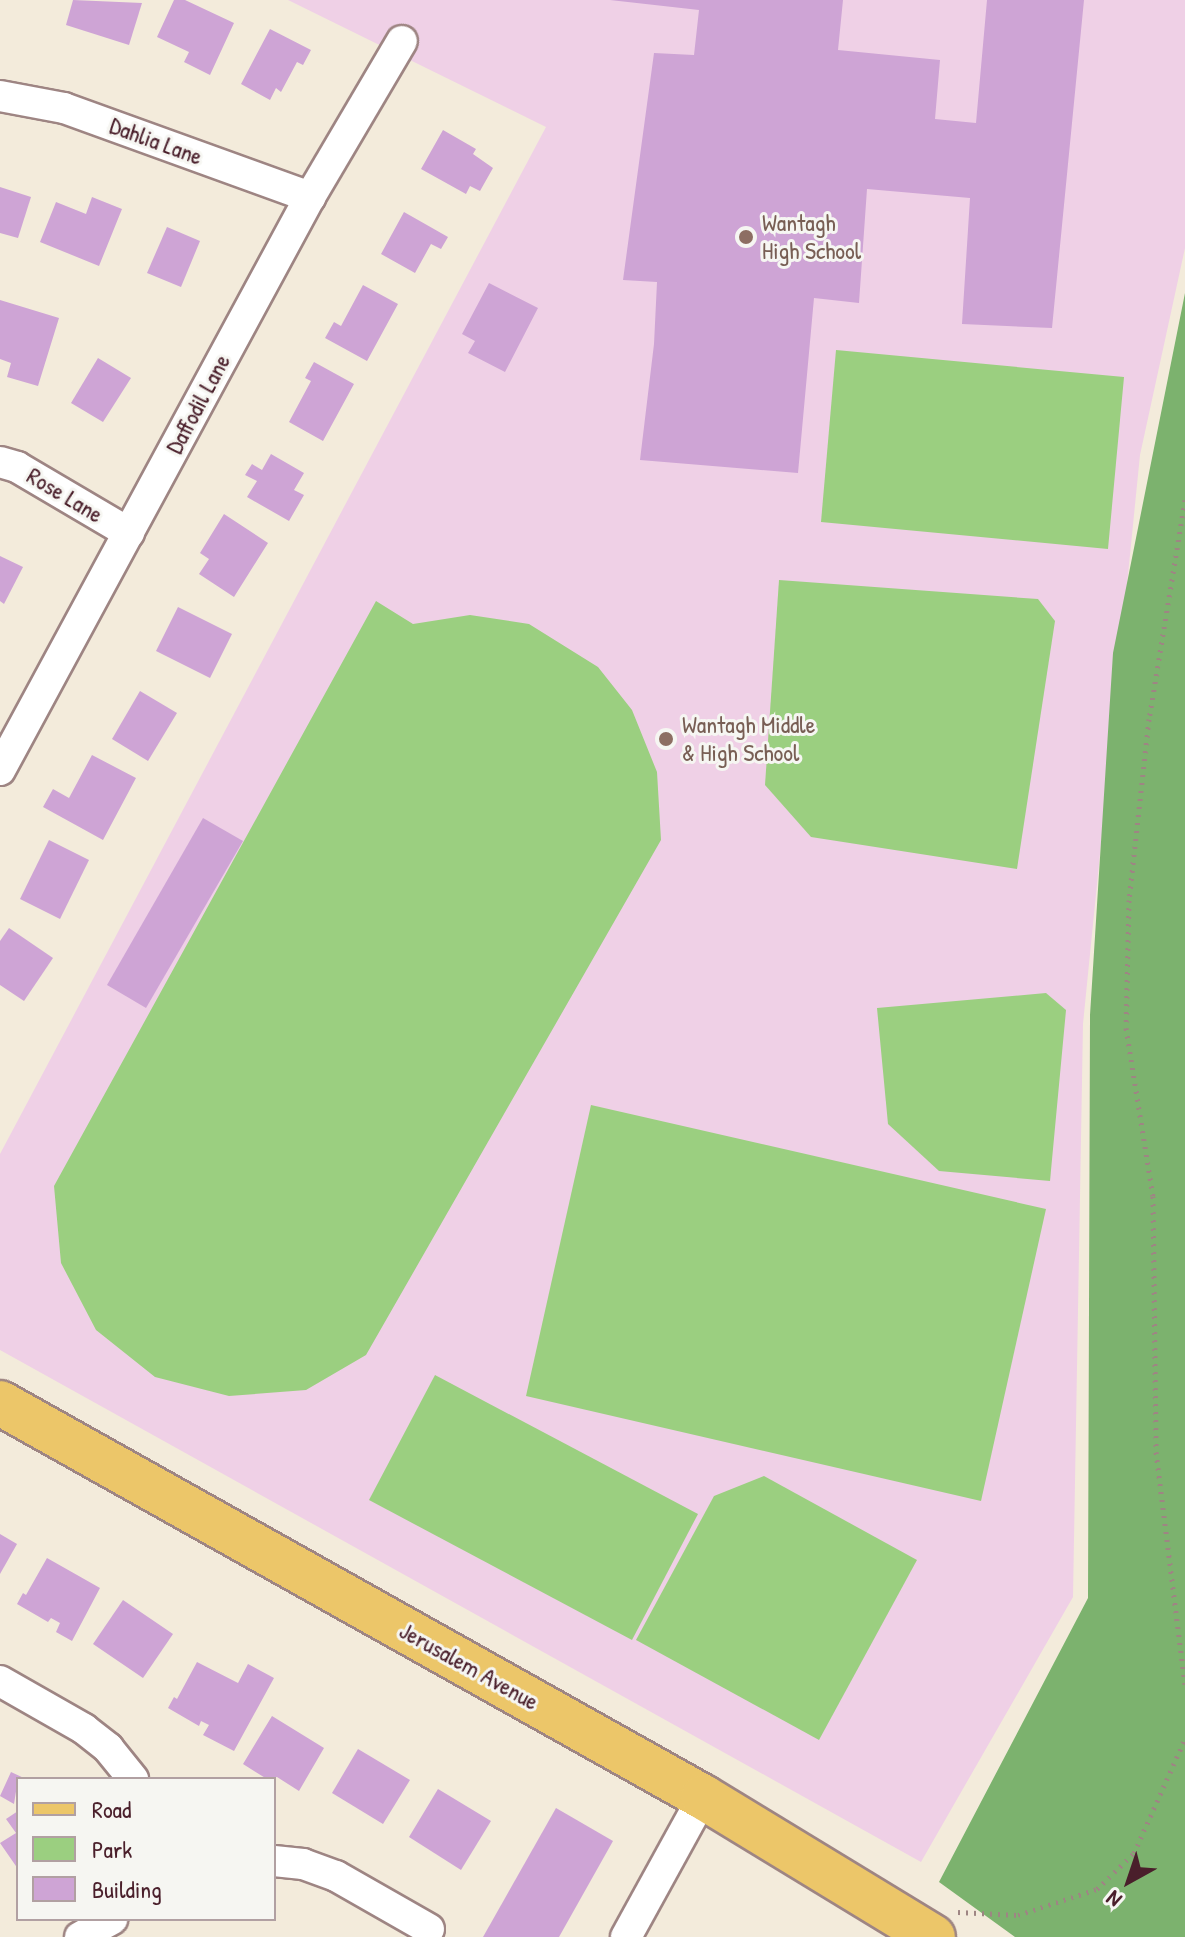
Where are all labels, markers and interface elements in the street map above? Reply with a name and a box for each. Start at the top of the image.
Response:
street label: Dahlia Lane [106,111,206,171]
place label: Wantagh High School [762,209,861,265]
marker: Wantagh High School [737,228,755,246]
street label: Daffodil Lane [160,349,236,459]
street label: Rose Lane [22,461,108,529]
place label: Wantagh Middle & High School [682,711,815,767]
marker: Wantagh Middle & High School [657,730,675,748]
street label: Jerusalem Avenue [394,1616,544,1716]
legend [16,1777,276,1921]
text: Road [92,1793,131,1825]
text: Park [92,1833,132,1865]
north arrow [1089,1841,1169,1921]
text: Building [92,1873,162,1905]
text: N [1099,1884,1128,1915]

